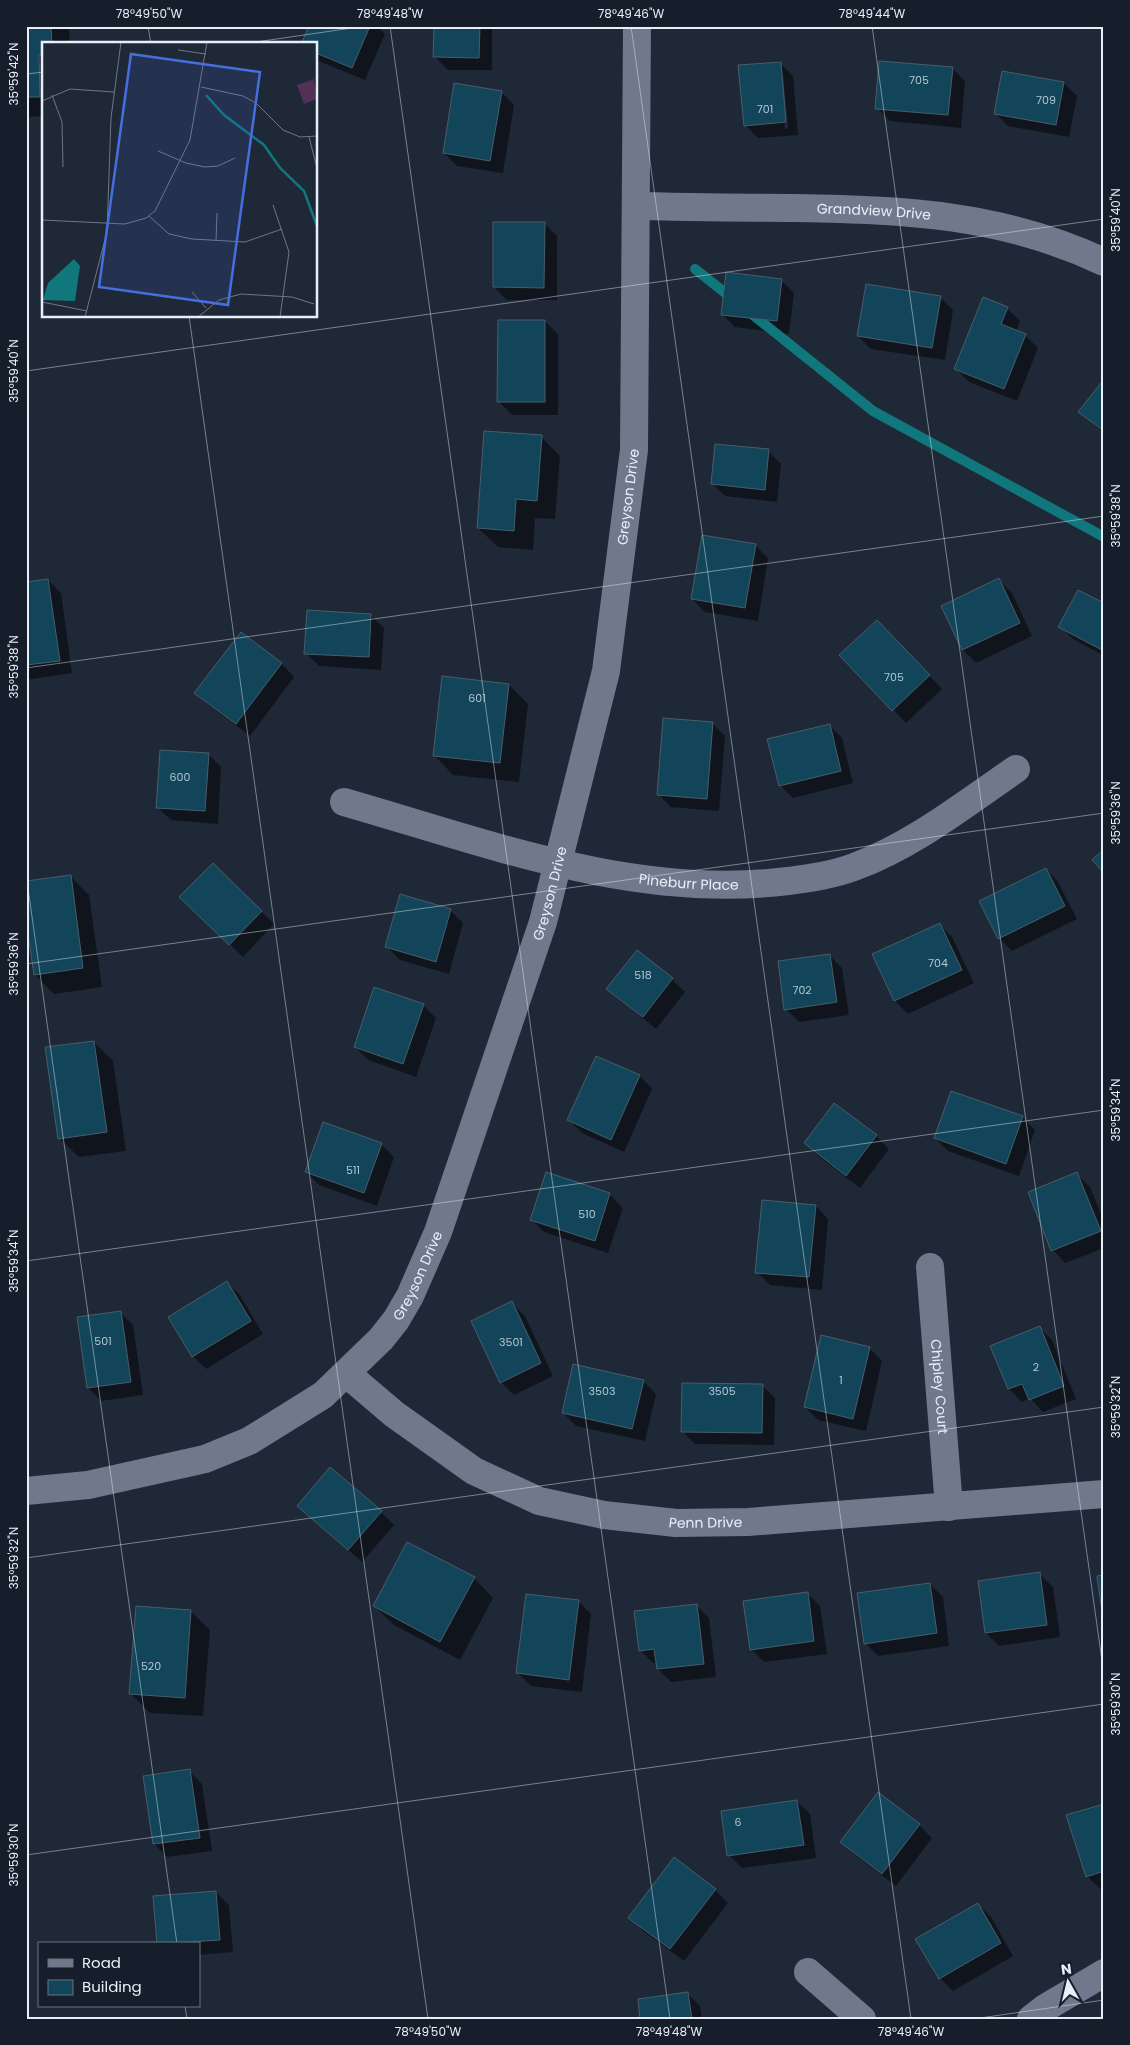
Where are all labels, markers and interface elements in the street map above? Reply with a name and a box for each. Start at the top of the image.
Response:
text: 78°49'50"W [116,5,182,22]
text: 78°49'48"W [357,5,423,22]
text: 78°49'46"W [598,5,665,22]
text: 78°49'44"W [839,5,905,22]
inset map [42,42,318,318]
text: 35°59'42"N [5,43,22,105]
house number: 705 [909,72,929,88]
house number: 709 [1036,92,1056,108]
house number: 701 [757,101,773,117]
text: 35°59'40"N [1107,188,1124,252]
street label: Grandview Drive [817,198,932,225]
text: 35°59'40"N [5,339,22,403]
street label: Greyson Drive [612,447,644,546]
text: 35°59'38"N [1107,484,1124,548]
text: 35°59'38"N [5,635,22,699]
house number: 705 [884,669,904,685]
house number: 601 [468,690,486,706]
house number: 600 [170,769,190,785]
text: 35°59'36"N [1107,781,1124,845]
street label: Greyson Drive [527,844,572,943]
street label: Pineburr Place [638,868,739,895]
text: 35°59'36"N [5,932,22,996]
house number: 704 [928,955,948,971]
house number: 518 [634,967,652,983]
house number: 702 [792,982,812,998]
text: 35°59'34"N [1107,1078,1124,1142]
house number: 511 [346,1162,360,1178]
house number: 510 [578,1206,596,1222]
street label: Greyson Drive [388,1228,447,1324]
text: 35°59'34"N [5,1229,22,1293]
house number: 501 [94,1333,112,1349]
house number: 3501 [499,1334,523,1350]
street label: Chipley Court [926,1338,953,1435]
house number: 2 [1033,1359,1039,1375]
house number: 1 [839,1372,843,1388]
text: 35°59'32"N [1107,1376,1124,1438]
house number: 3503 [589,1383,615,1399]
house number: 3505 [708,1383,736,1399]
street label: Penn Drive [668,1512,743,1533]
text: 35°59'32"N [5,1527,22,1589]
house number: 520 [141,1658,161,1674]
text: 35°59'30"N [1107,1672,1124,1736]
house number: 6 [735,1814,742,1830]
text: 35°59'30"N [5,1823,22,1887]
legend [38,1942,200,2008]
text: Road [82,1952,121,1973]
north arrow [1042,1958,1092,2008]
text: N [1060,1958,1073,1980]
text: Building [82,1976,142,1997]
text: 78°49'50"W [395,2023,461,2040]
text: 78°49'48"W [636,2023,702,2040]
text: 78°49'46"W [878,2023,945,2040]

